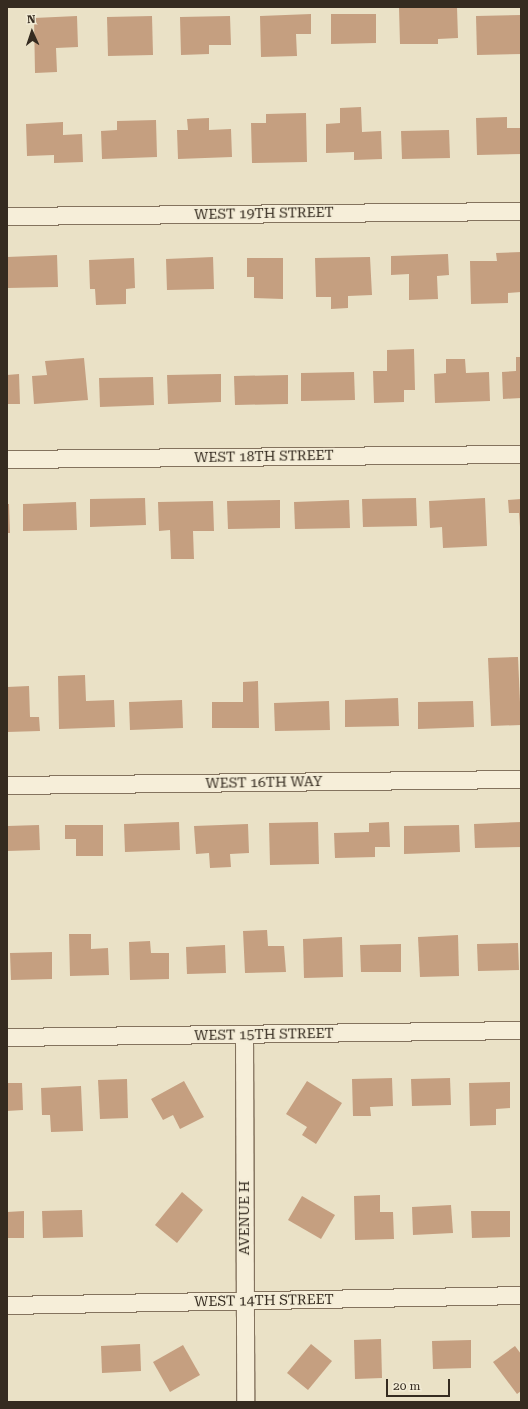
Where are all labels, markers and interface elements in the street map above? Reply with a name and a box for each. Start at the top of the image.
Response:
north arrow [12,12,52,52]
text: N [27,13,36,26]
street label: WEST 19TH STREET [194,203,334,223]
street label: WEST 18TH STREET [194,446,334,466]
street label: WEST 16TH WAY [205,773,323,791]
street label: WEST 15TH STREET [194,1024,334,1044]
street label: AVENUE H [236,1181,252,1255]
street label: WEST 14TH STREET [194,1290,334,1310]
scale bar [388,1371,452,1397]
text: 20 m [393,1379,420,1393]

